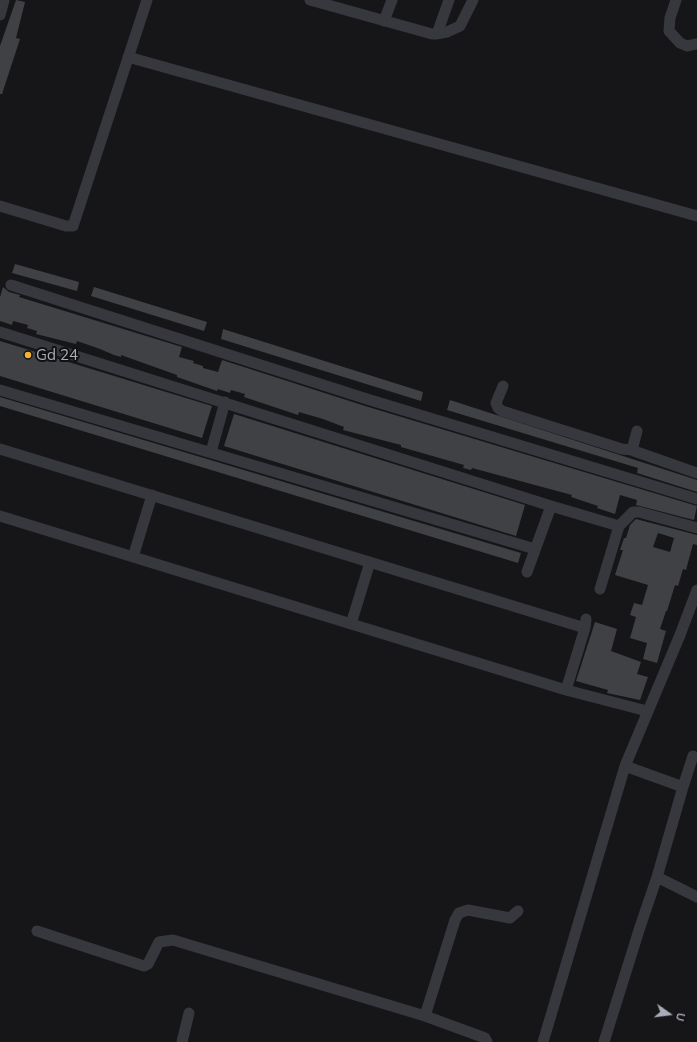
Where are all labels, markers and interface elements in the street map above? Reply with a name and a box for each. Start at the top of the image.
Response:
place label: Gd 24 [36,346,78,364]
marker: Gd 24 [23,350,33,360]
north arrow [649,994,689,1034]
text: U [673,1011,688,1023]

